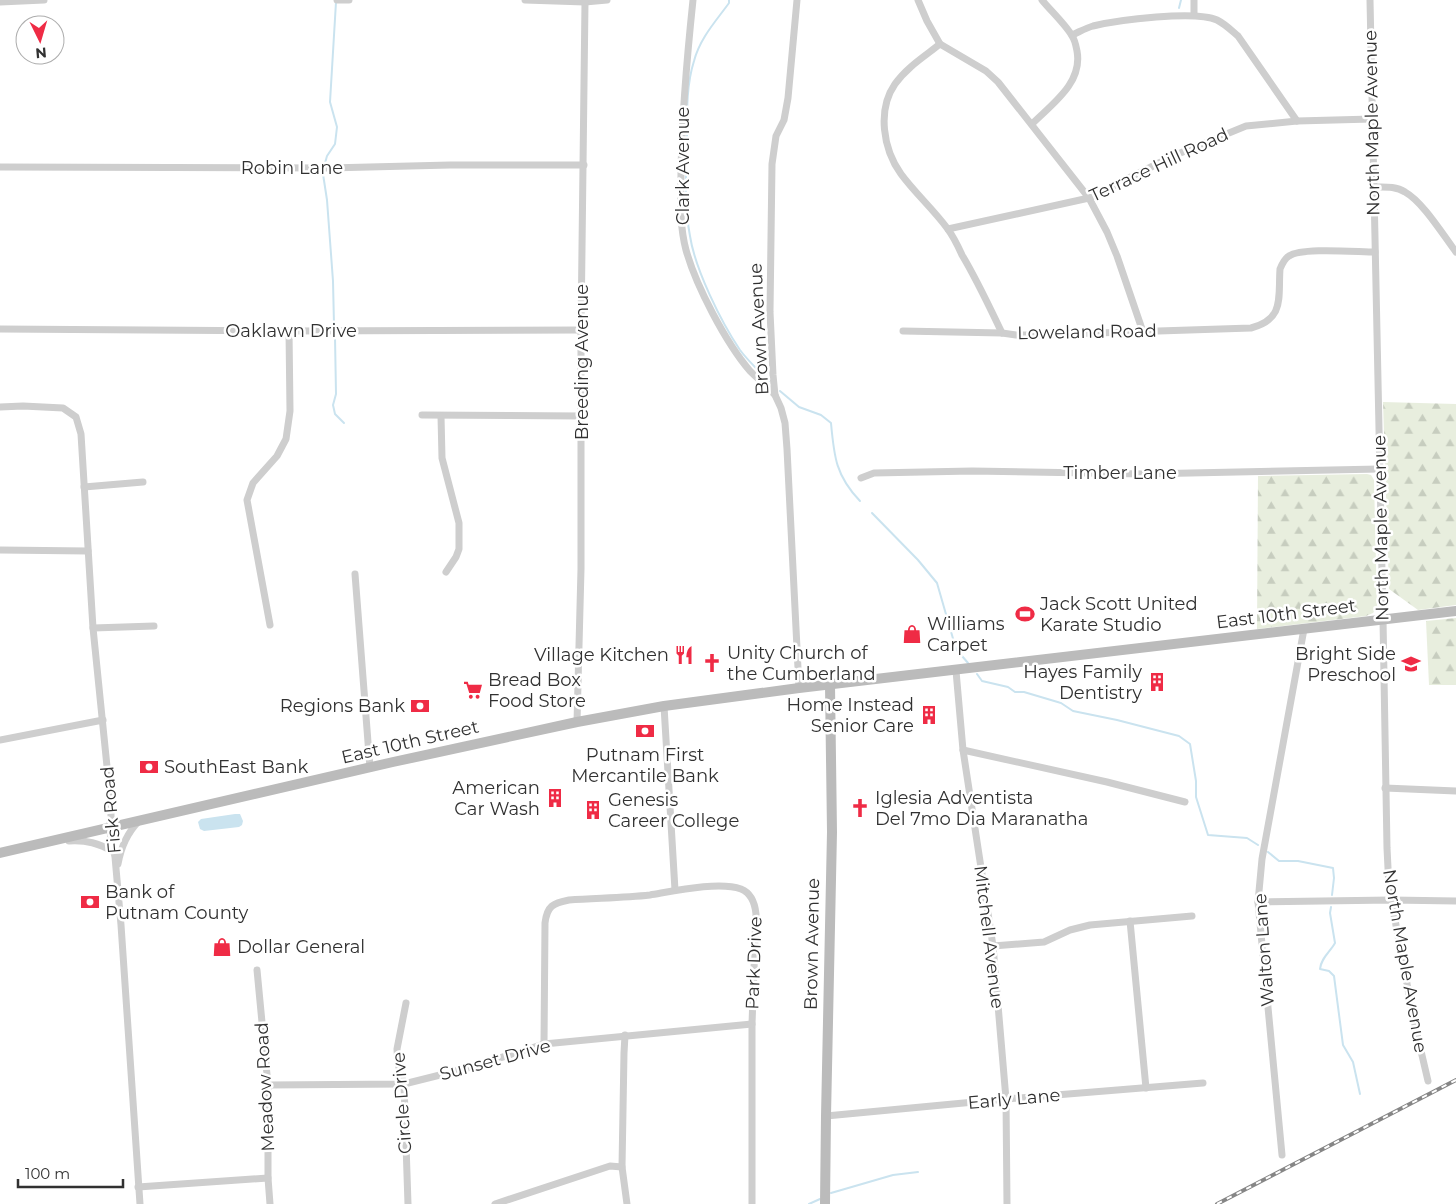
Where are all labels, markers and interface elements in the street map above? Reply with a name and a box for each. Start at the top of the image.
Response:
north arrow [15,15,65,65]
street label: North Maple Avenue [1359,30,1385,216]
text: N [35,43,48,62]
street label: Clark Avenue [672,107,694,225]
street label: Terrace Hill Road [1086,123,1232,207]
street label: Robin Lane [241,157,343,179]
street label: Brown Avenue [745,262,773,396]
street label: Breeding Avenue [571,284,593,440]
street label: Oaklawn Drive [225,320,357,342]
street label: Loweland Road [1017,320,1157,344]
street label: North Maple Avenue [1368,435,1394,621]
street label: Timber Lane [1063,462,1177,484]
place label: Jack Scott United Karate Studio [1039,593,1198,636]
street label: East 10th Street [1215,595,1357,633]
sports icon: Jack Scott United Karate Studio [1014,603,1036,625]
place label: Williams Carpet [927,613,1005,656]
shop icon: Williams Carpet [901,623,923,645]
place label: Unity Church of the Cumberland [727,642,876,685]
place label: Bright Side Preschool [1295,643,1396,686]
place label: Village Kitchen [534,644,669,666]
restaurant icon: Village Kitchen [673,644,695,666]
church icon: Unity Church of the Cumberland [701,652,723,674]
school or university icon: Bright Side Preschool [1400,653,1422,675]
place label: Hayes Family Dentistry [1023,661,1142,704]
place label: Bread Box Food Store [488,669,586,712]
building icon: Hayes Family Dentistry [1146,671,1168,693]
supermarket icon: Bread Box Food Store [462,679,484,701]
place label: Home Instead Senior Care [787,694,914,737]
place label: Regions Bank [280,695,405,717]
bank icon: Regions Bank [409,695,431,717]
building icon: Home Instead Senior Care [918,704,940,726]
street label: East 10th Street [339,715,481,769]
bank icon: Putnam First Mercantile Bank [634,720,656,742]
place label: Putnam First Mercantile Bank [571,744,719,787]
bank icon: SouthEast Bank [138,756,160,778]
place label: SouthEast Bank [164,756,309,778]
street label: Fisk Road [96,765,126,855]
place label: American Car Wash [452,777,540,820]
building icon: American Car Wash [544,787,566,809]
place label: Iglesia Adventista Del 7mo Dia Maranatha [875,787,1088,830]
place label: Genesis Career College [608,789,739,832]
church icon: Iglesia Adventista Del 7mo Dia Maranatha [849,797,871,819]
building icon: Genesis Career College [582,799,604,821]
street label: Mitchell Avenue [969,864,1009,1010]
street label: North Maple Avenue [1378,868,1432,1055]
street label: Brown Avenue [800,878,824,1010]
place label: Bank of Putnam County [105,881,248,924]
bank icon: Bank of Putnam County [79,891,101,913]
street label: Walton Lane [1249,892,1279,1007]
street label: Park Drive [741,916,767,1010]
shop icon: Dollar General [211,936,233,958]
place label: Dollar General [237,936,365,958]
street label: Meadow Road [251,1022,279,1152]
street label: Sunset Drive [437,1035,553,1085]
street label: Circle Drive [387,1051,417,1155]
street label: Early Lane [967,1084,1061,1114]
scale bar [18,1156,122,1188]
text: 100 m [25,1164,70,1183]

